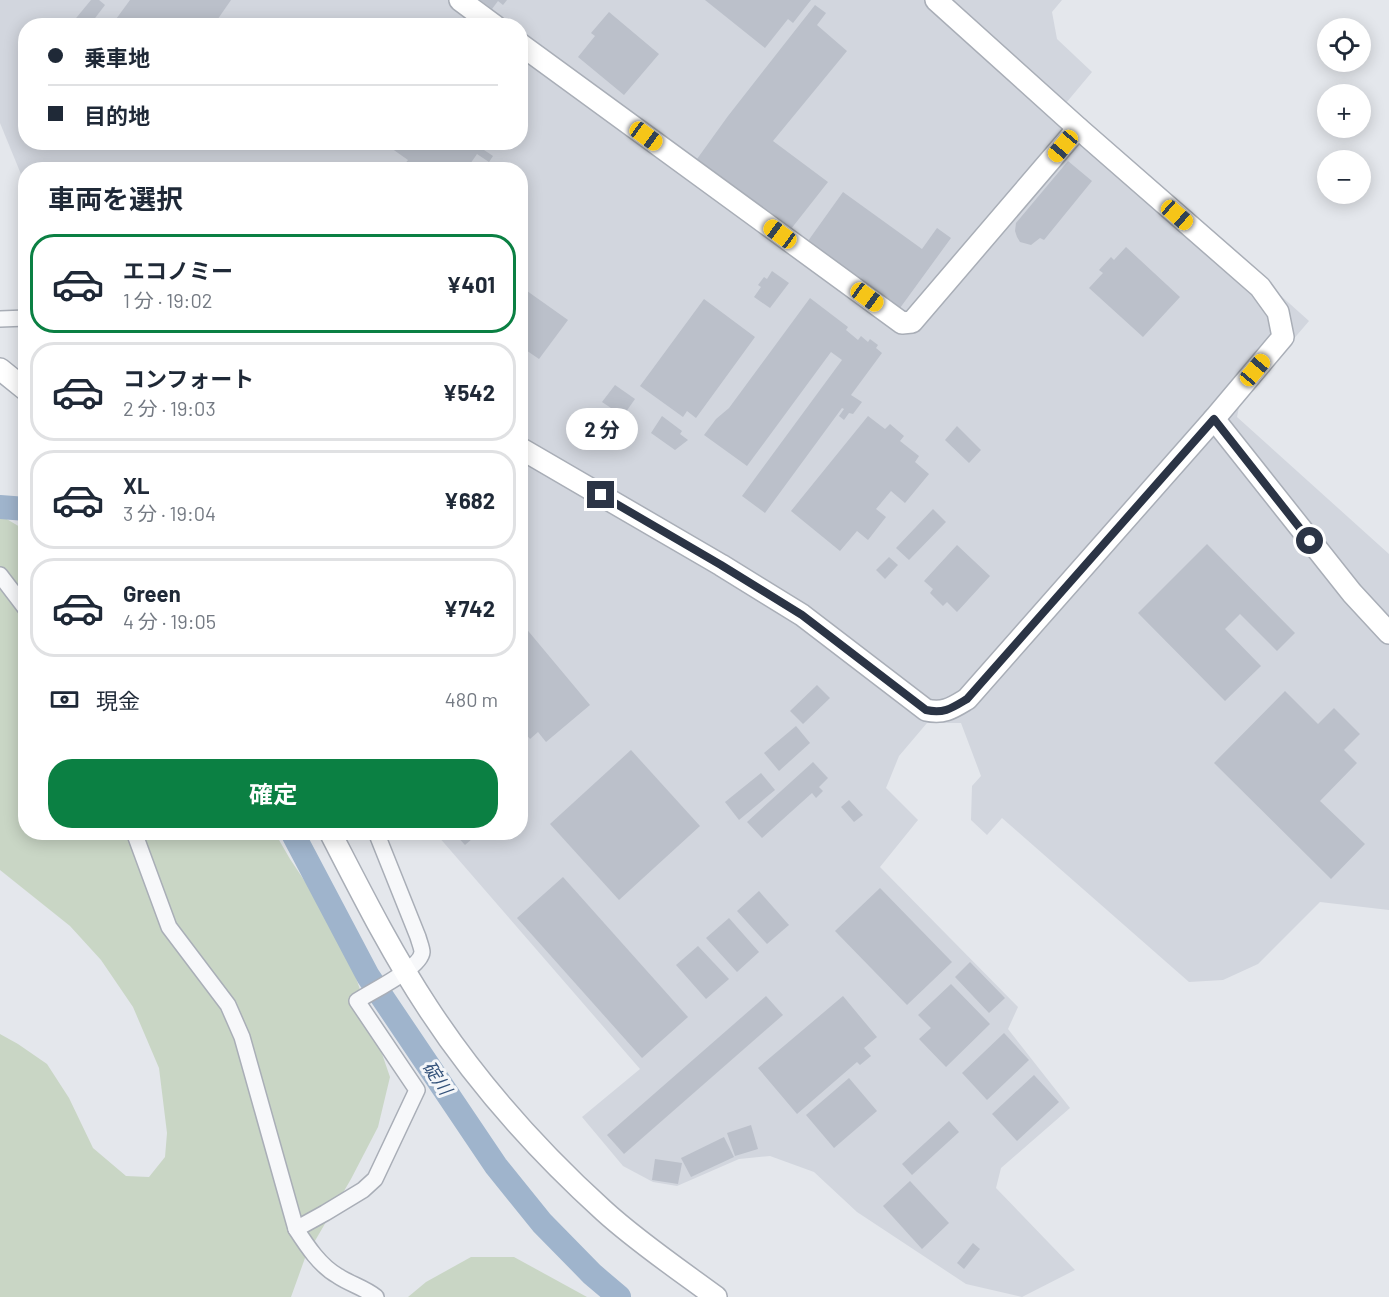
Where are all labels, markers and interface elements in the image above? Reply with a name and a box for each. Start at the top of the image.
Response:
map controls [1317,18,1371,204]
button: locate [1317,18,1371,72]
text: 乗車地 [84,44,150,70]
button: + [1317,84,1371,138]
text: 目的地 [84,102,150,128]
car [626,118,666,154]
car [1045,126,1081,166]
button: − [1317,150,1371,204]
text: 車両を選択 [48,182,183,214]
car [1158,196,1196,234]
car [760,216,800,252]
icon: car [51,257,105,311]
text: エコノミー [123,257,233,283]
text: ¥401 [447,271,495,297]
car [847,279,887,315]
text: 1 分 · 19:02 [123,288,212,312]
car [1237,350,1273,390]
icon: car [51,365,105,419]
text: コンフォート [123,365,254,391]
text: ¥542 [442,379,495,405]
text: 2 分 · 19:03 [123,396,216,420]
callout: 2 分 [565,408,637,450]
text: 2 分 [584,417,620,441]
text: XL [123,472,149,498]
icon: car [51,473,105,527]
route end [587,481,614,508]
text: ¥682 [444,487,495,513]
text: 3 分 · 19:04 [123,501,216,525]
route start [1296,527,1323,554]
text: Green [123,580,181,606]
icon: car [51,581,105,635]
text: ¥742 [443,595,495,621]
text: 4 分 · 19:05 [123,609,216,633]
icon: cash [48,683,81,716]
text: 現金 [96,687,140,713]
text: 480 m [445,687,498,711]
button: 確定 [48,759,498,828]
water label: 碇川 [419,1056,458,1100]

